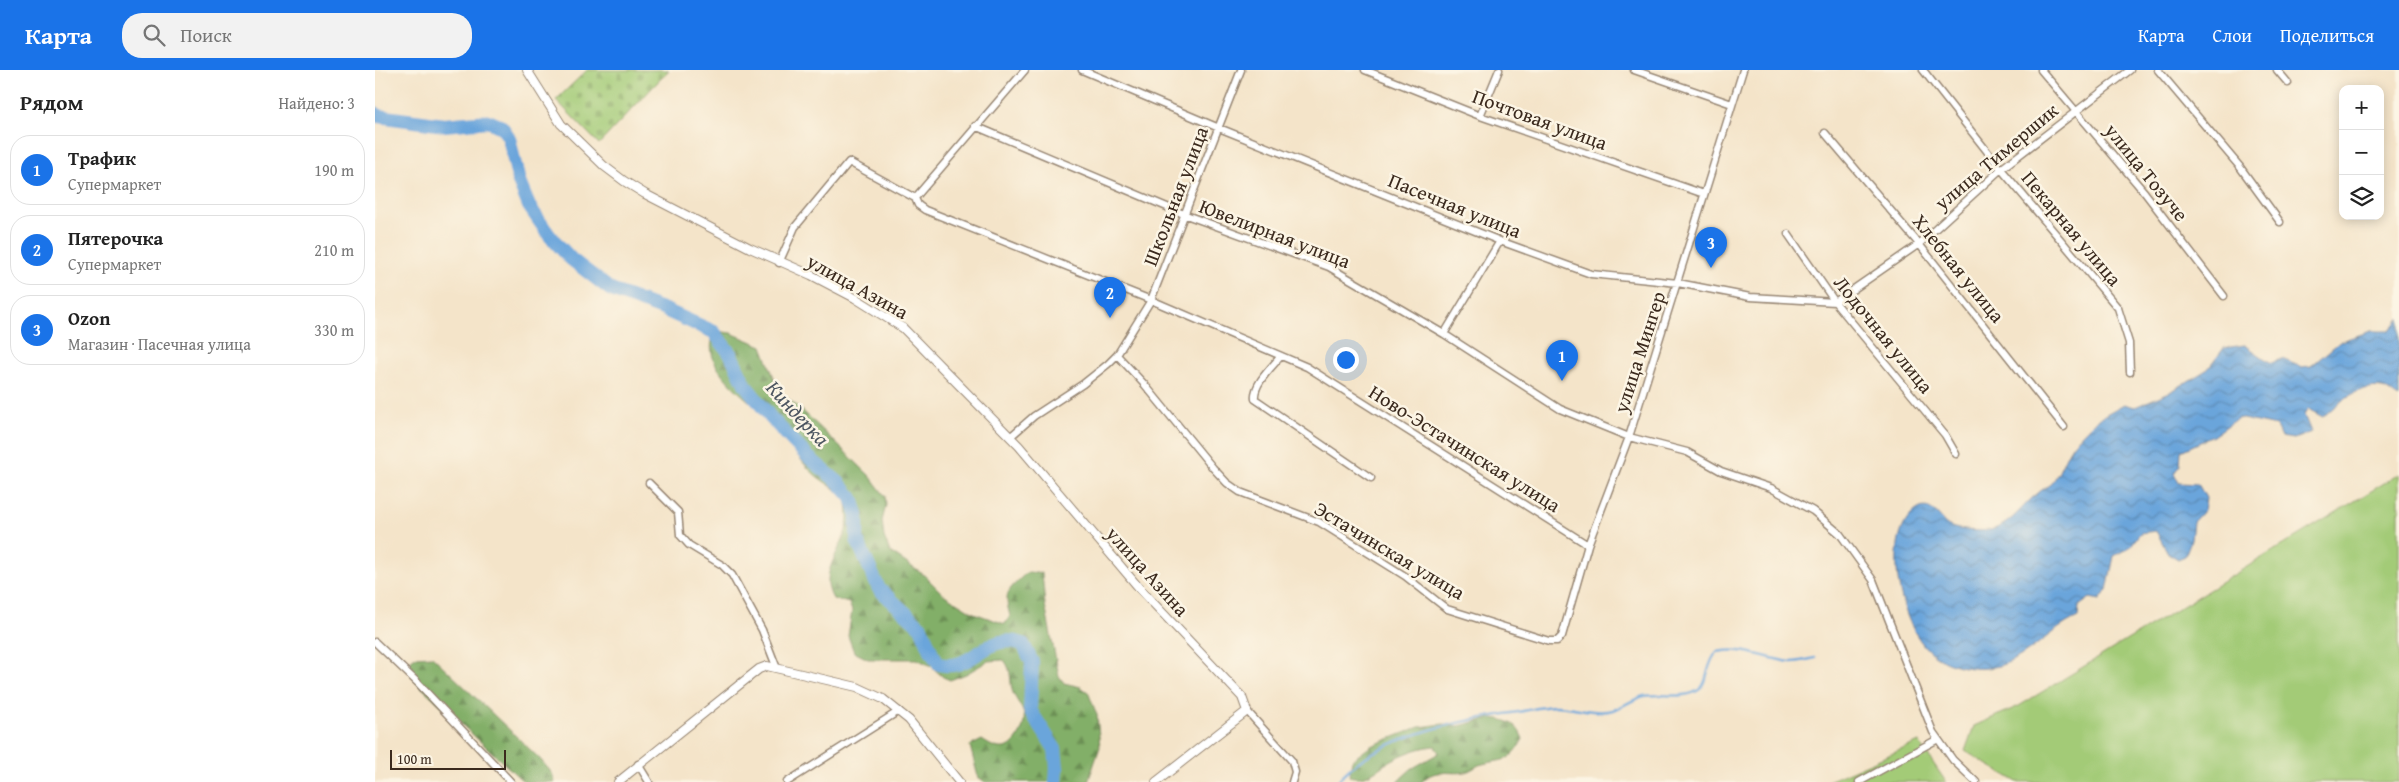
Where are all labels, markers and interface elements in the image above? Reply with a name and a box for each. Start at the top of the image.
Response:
search box [122,13,472,58]
text: Карта [25,18,92,53]
icon: search [140,21,168,49]
text: Поиск [180,21,232,49]
text: Карта [2138,22,2185,49]
text: Слои [2213,22,2252,49]
text: Поделиться [2280,22,2374,49]
street label: Почтовая улица [1469,81,1612,157]
map controls [2339,85,2384,220]
button: + [2339,85,2384,130]
text: Рядом [20,87,83,118]
text: Найдено: 3 [278,91,355,115]
street label: улица Тимершик [1927,95,2065,217]
street label: улица Тозуче [2098,116,2196,227]
street label: Школьная улица [1135,122,1215,270]
button: − [2339,130,2384,175]
text: Трафик [68,144,136,172]
text: 1 [33,158,41,182]
text: 190 m [314,158,354,182]
street label: Пекарная улица [2015,164,2129,292]
street label: Пасечная улица [1384,165,1526,245]
text: Супермаркет [68,172,161,196]
button: layers [2339,175,2384,220]
street label: Ювелирная улица [1195,191,1355,275]
street label: Хлебная улица [1906,207,2012,329]
text: Пятерочка [68,224,163,252]
pin: 3 [1695,227,1727,268]
text: 2 [33,238,41,262]
text: 210 m [314,238,354,262]
street label: улица Азина [801,246,915,326]
text: Супермаркет [68,252,161,276]
street label: Лодочная улица [1827,269,1941,400]
pin: 2 [1094,277,1126,318]
street label: улица Мингер [1605,287,1672,417]
text: Ozon [68,304,110,332]
text: 3 [33,318,41,342]
text: 330 m [314,318,354,342]
text: Магазин · Пасечная улица [68,332,251,356]
pin: 1 [1546,340,1578,381]
your location [1333,347,1359,373]
water label: Киндерка [759,373,837,453]
street label: Ново-Эстачинская улица [1363,377,1567,519]
street label: Эстачинская улица [1309,494,1471,607]
street label: улица Азина [1099,519,1197,623]
scale bar [390,747,506,770]
text: 100 m [397,749,432,769]

